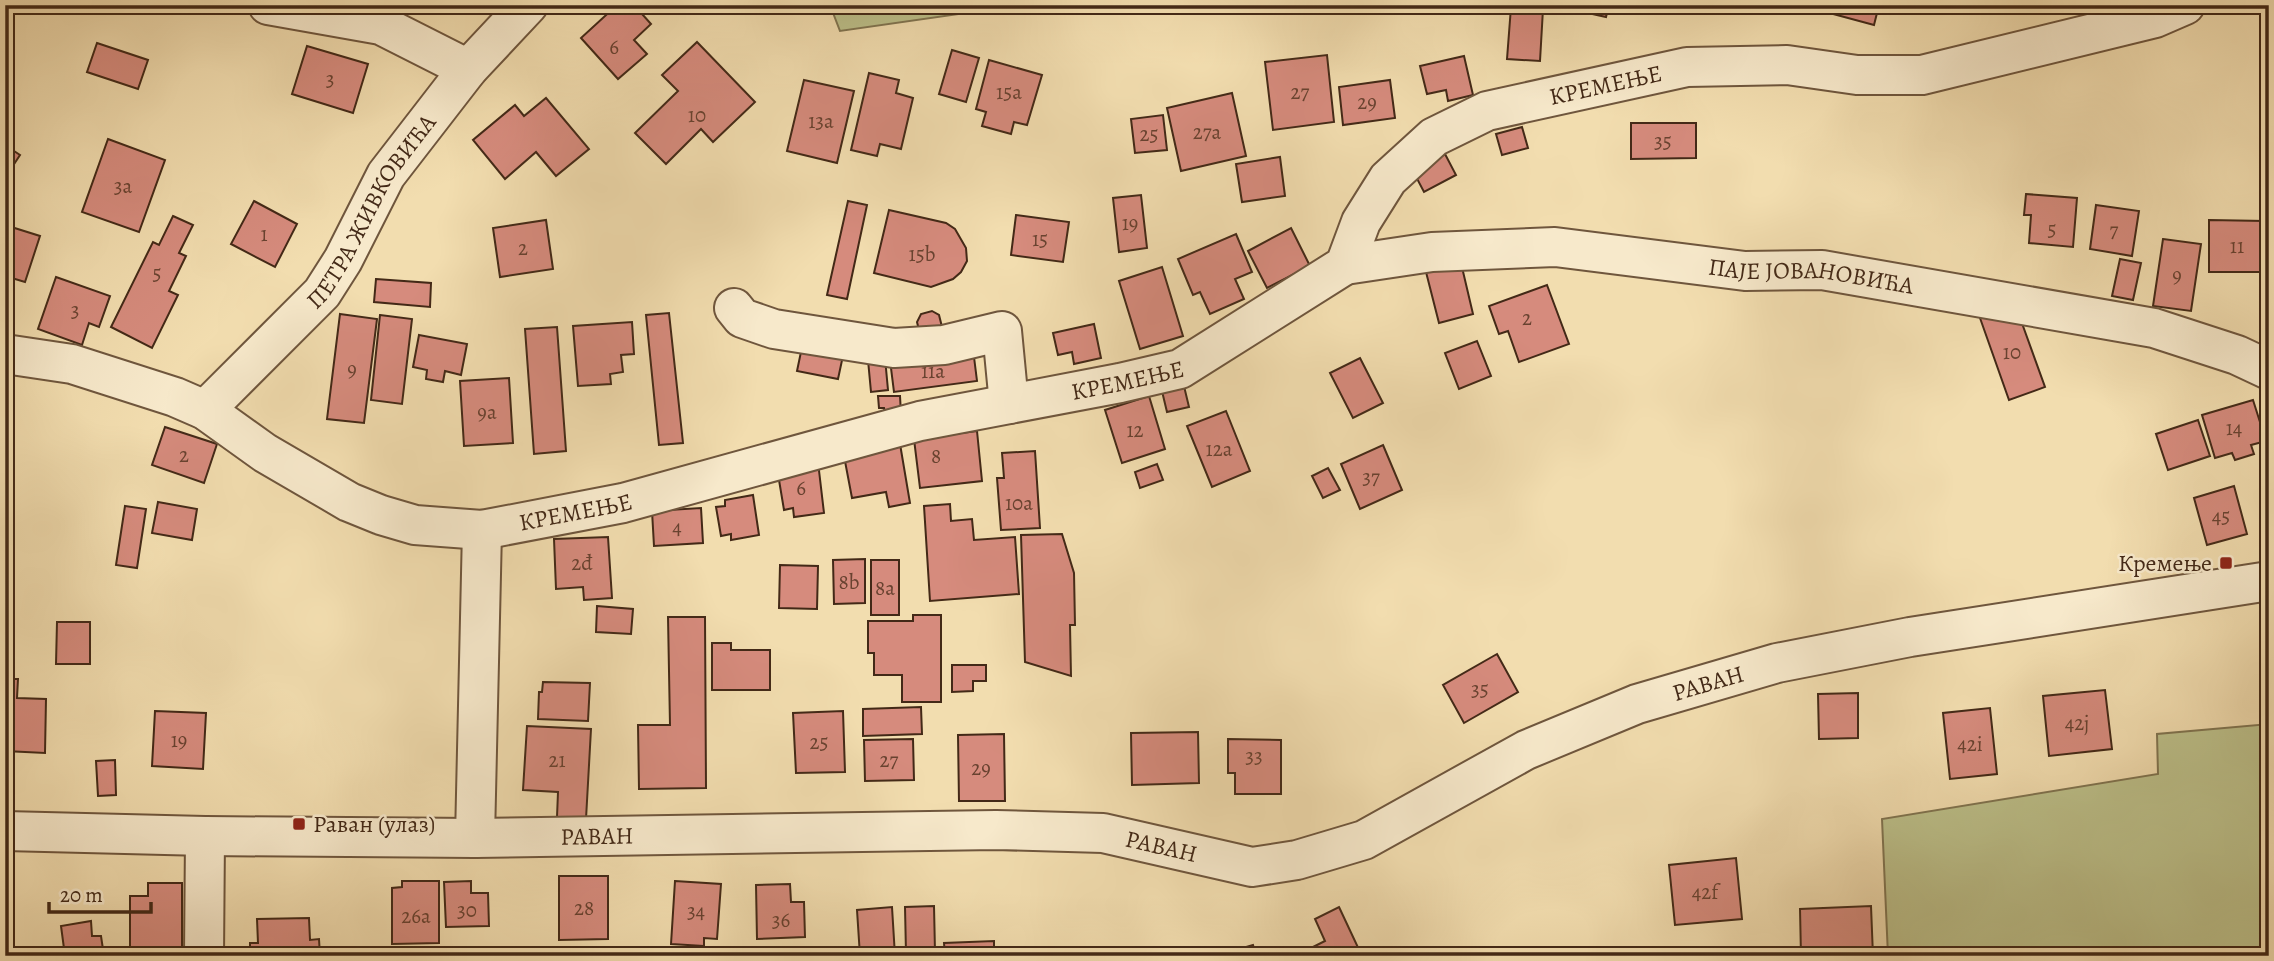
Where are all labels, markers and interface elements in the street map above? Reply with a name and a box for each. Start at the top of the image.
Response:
house number: 6 [609,33,619,61]
street label: КРЕМЕЊЕ [1546,57,1665,113]
house number: 3 [326,65,334,93]
house number: 15a [996,78,1022,106]
house number: 27 [1291,78,1310,106]
house number: 29 [1357,88,1377,116]
house number: 10 [688,101,706,129]
street label: ПЕТРА ЖИВКОВИЋА [299,107,444,316]
house number: 13a [808,107,834,135]
house number: 27a [1193,118,1221,146]
house number: 25 [1139,120,1159,148]
house number: 35 [1654,127,1672,155]
house number: 3a [114,172,132,200]
house number: 19 [1122,209,1138,237]
house number: 5 [2047,215,2057,243]
house number: 7 [2110,216,2119,244]
house number: 1 [260,220,268,248]
house number: 15 [1032,225,1048,253]
house number: 11 [2230,232,2244,260]
house number: 2 [518,234,528,262]
house number: 15b [909,240,935,268]
street label: ПАЈЕ ЈОВАНОВИЋА [1706,251,1917,302]
house number: 5 [152,259,162,287]
house number: 9 [2172,261,2182,289]
house number: 3 [71,296,79,324]
house number: 2 [1522,304,1532,332]
house number: 10 [2003,338,2021,366]
street label: КРЕМЕЊЕ [1069,353,1187,408]
house number: 9 [347,355,357,383]
house number: 11a [921,357,945,385]
house number: 9a [477,398,497,426]
house number: 14 [2226,414,2242,442]
house number: 12 [1126,416,1144,444]
house number: 12a [1206,435,1233,463]
house number: 2 [179,441,189,469]
house number: 8 [931,442,941,470]
house number: 37 [1362,463,1380,491]
house number: 6 [796,474,806,502]
street label: КРЕМЕЊЕ [516,485,636,539]
house number: 10a [1005,489,1033,517]
house number: 45 [2212,502,2230,530]
house number: 4 [672,513,682,541]
place label: Кремење [2118,547,2212,579]
house number: 2đ [571,549,593,577]
marker: Кремење [2218,555,2234,571]
house number: 8b [839,568,859,596]
house number: 8a [875,574,895,602]
street label: РАВАН [1668,658,1748,709]
house number: 35 [1471,675,1489,703]
house number: 42j [2065,709,2089,737]
house number: 19 [171,726,187,754]
house number: 25 [809,728,829,756]
house number: 42i [1957,730,1983,758]
house number: 33 [1245,742,1263,770]
house number: 21 [548,746,566,774]
house number: 27 [880,746,899,774]
house number: 29 [971,754,991,782]
place label: Раван (улаз) [313,808,435,840]
marker: Раван (улаз) [291,816,307,832]
street label: РАВАН [560,820,634,853]
street label: РАВАН [1122,823,1201,870]
scale bar [49,870,150,914]
house number: 42f [1692,878,1721,906]
text: 20 m [60,881,103,909]
house number: 28 [574,894,594,922]
house number: 30 [457,896,477,924]
house number: 34 [687,897,705,925]
house number: 26a [401,902,431,930]
house number: 36 [772,906,791,934]

